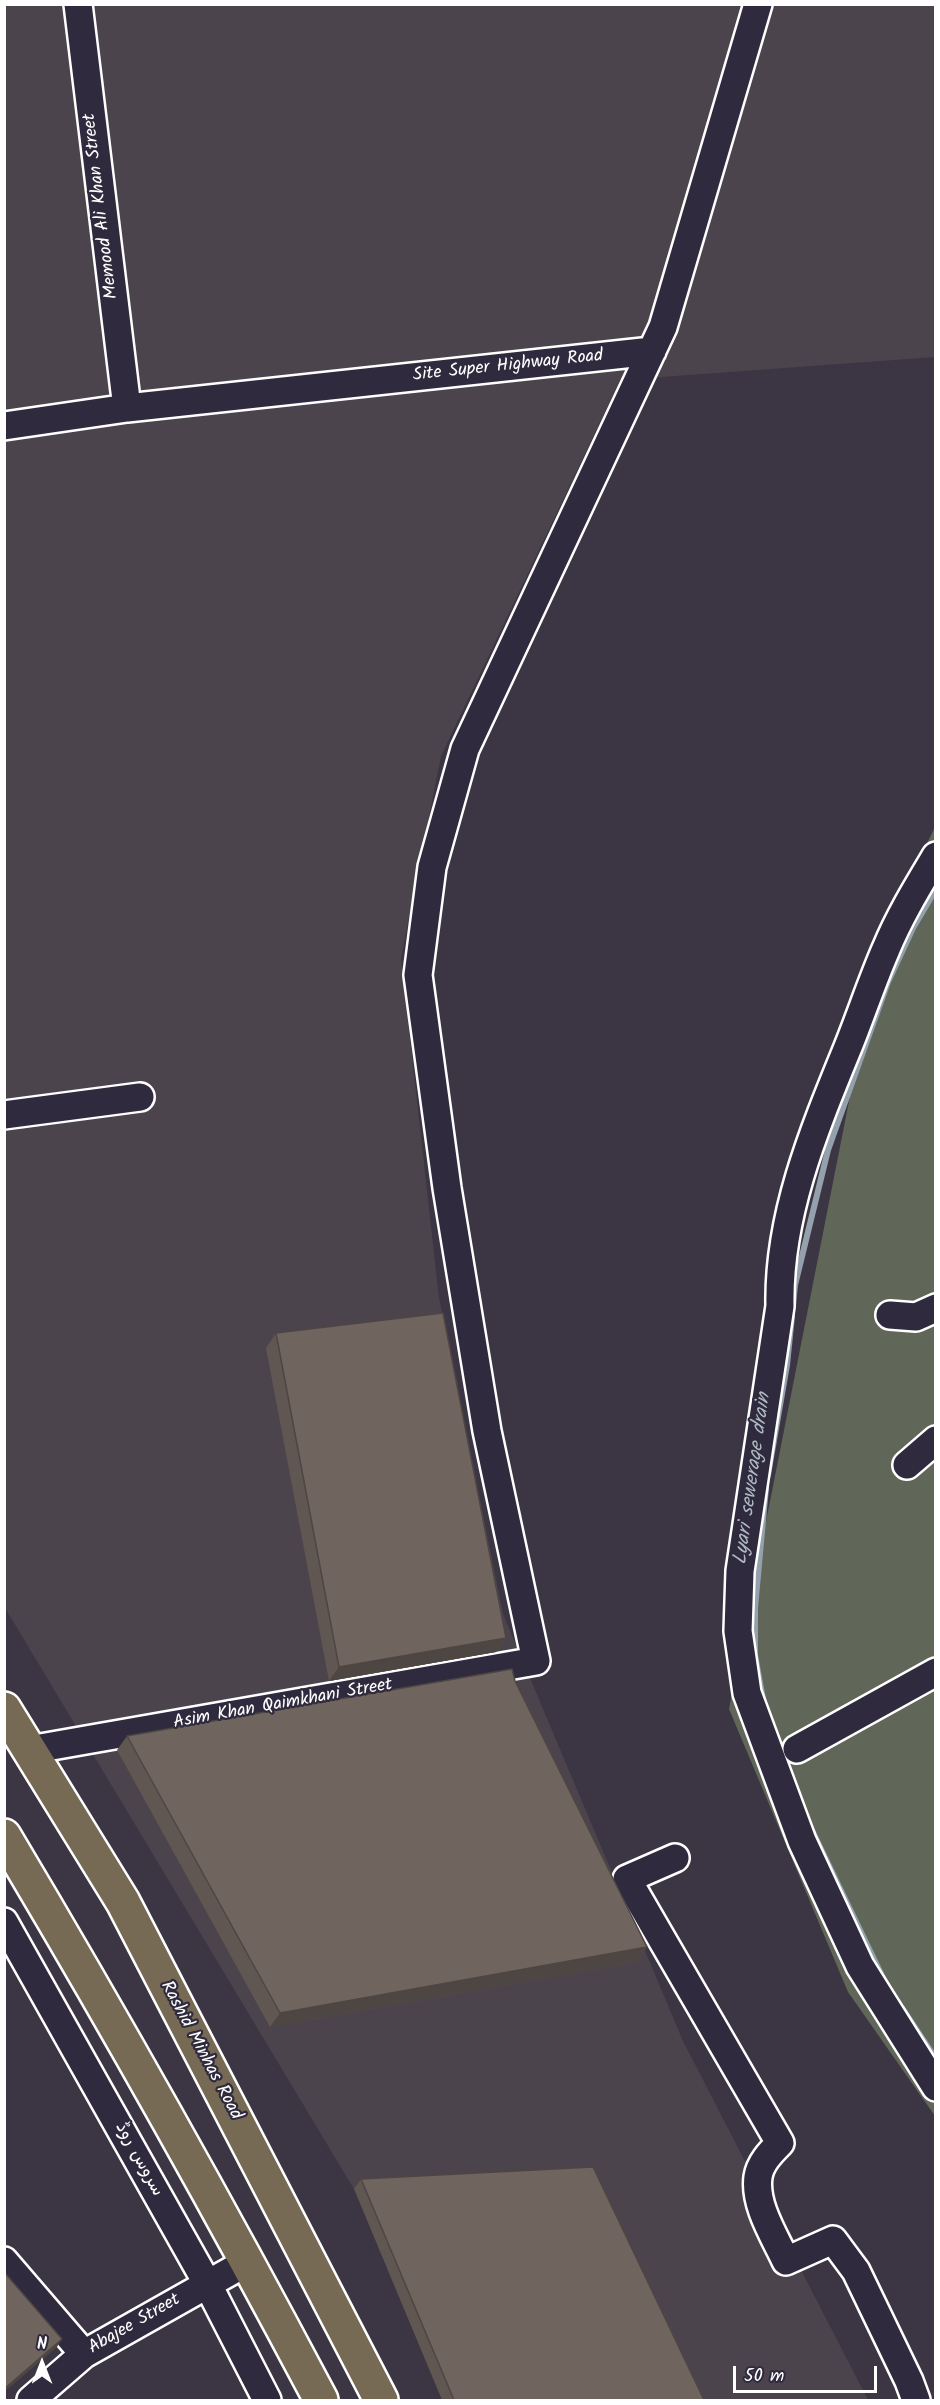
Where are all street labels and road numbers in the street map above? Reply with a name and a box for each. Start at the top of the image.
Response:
street label: Memood Ali Khan Street [80,112,124,300]
street label: Site Super Highway Road [412,346,604,388]
street label: Asim Khan Qaimkhani Street [172,1675,394,1735]
street label: Rashid Minhas Road [154,1978,246,2124]
street label: سروس روڈ [109,2119,167,2201]
street label: Abajee Street [85,2290,185,2360]

